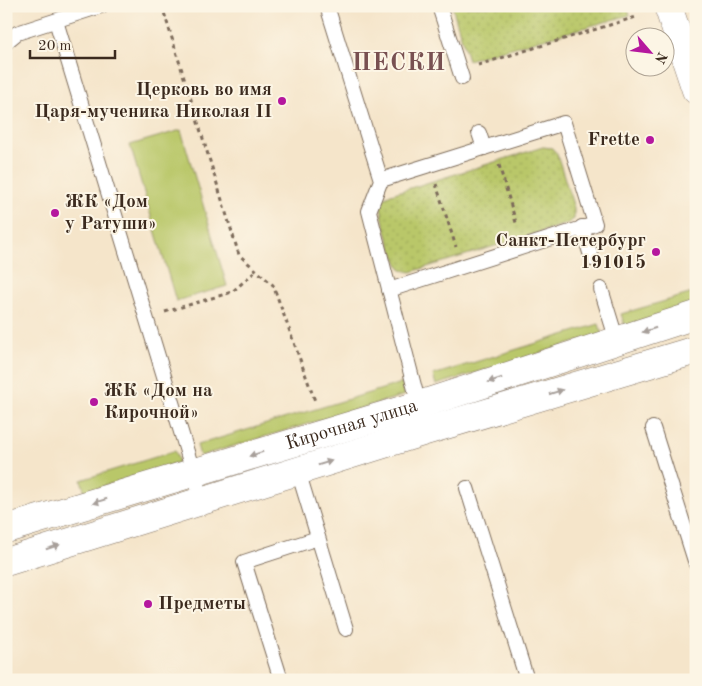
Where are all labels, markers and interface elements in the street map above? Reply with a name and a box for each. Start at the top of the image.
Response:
scale bar [30,28,115,60]
north arrow [624,28,674,78]
text: 20 m [38,39,72,54]
text: N [652,50,669,66]
district label: ПЕСКИ [352,52,446,76]
place label: Церковь во имя Царя-мученика Николая II [34,81,272,122]
marker: Церковь во имя Царя-мученика Николая II [276,95,288,107]
place label: Frette [587,131,640,150]
marker: Frette [644,134,656,146]
place label: ЖК «Дом у Ратуши» [65,193,157,234]
marker: ЖК «Дом у Ратуши» [49,207,61,219]
place label: Санкт-Петербург 191015 [496,232,646,273]
marker: Санкт-Петербург 191015 [650,246,662,258]
one-way arrow [642,327,657,335]
one-way arrow [487,377,502,385]
place label: ЖК «Дом на Кирочной» [104,382,213,423]
one-way arrow [549,387,564,395]
marker: ЖК «Дом на Кирочной» [88,396,100,408]
street label: Кирочная улица [284,396,420,454]
one-way arrow [248,450,263,458]
one-way arrow [318,458,333,466]
one-way arrow [93,497,108,505]
one-way arrow [45,543,60,551]
place label: Предметы [158,595,246,614]
marker: Предметы [142,598,154,610]

